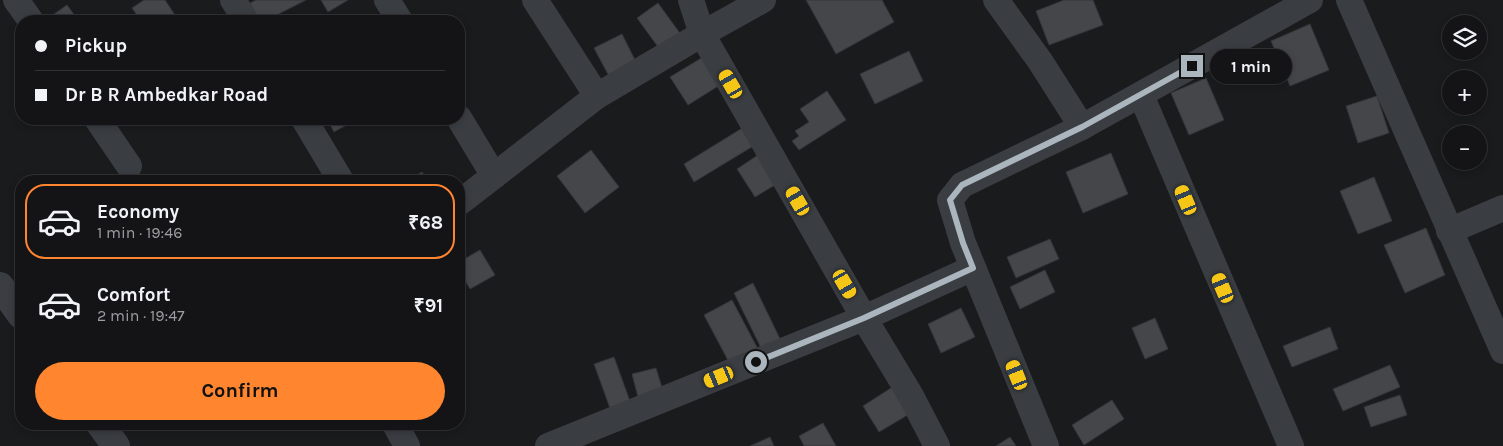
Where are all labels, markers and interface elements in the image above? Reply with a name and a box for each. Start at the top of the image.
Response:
map controls [1442,15,1487,170]
button: layers [1442,15,1487,60]
text: Pickup [65,35,127,57]
callout: 1 min [1210,48,1292,84]
route end [1181,55,1203,77]
text: 1 min [1231,57,1271,76]
car [717,67,744,101]
button: + [1442,70,1487,115]
text: Dr B R Ambedkar Road [65,84,268,106]
button: − [1442,125,1487,170]
car [1173,183,1198,217]
car [784,184,811,218]
icon: car [37,199,82,244]
text: Economy [97,201,179,223]
text: ₹68 [408,212,443,234]
text: 1 min · 19:46 [97,223,182,242]
car [831,267,858,301]
car [1210,271,1235,305]
icon: car [37,282,82,327]
text: Comfort [97,284,171,306]
text: ₹91 [414,295,443,317]
text: 2 min · 19:47 [97,306,185,325]
route start [745,351,767,373]
car [1004,358,1029,392]
button: Confirm [35,362,445,420]
car [702,364,735,390]

